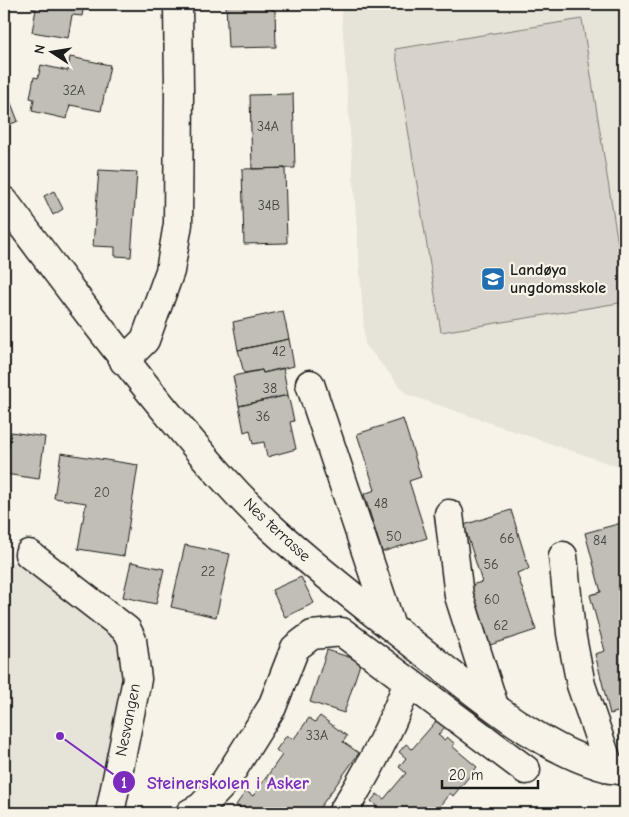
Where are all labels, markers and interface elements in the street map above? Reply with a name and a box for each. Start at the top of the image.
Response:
north arrow [28,28,78,78]
text: N [31,43,49,56]
house number: 32A [63,82,85,99]
house number: 34A [257,118,279,135]
house number: 34B [258,197,281,214]
place label: Landøya ungdomsskole [510,261,606,297]
school or university icon: Landøya ungdomsskole [480,266,506,292]
house number: 42 [272,343,286,360]
house number: 38 [263,380,277,397]
house number: 36 [256,408,270,425]
house number: 20 [94,484,110,501]
street label: Nes terrasse [240,495,314,565]
house number: 48 [374,495,388,512]
house number: 50 [386,528,402,545]
house number: 66 [499,530,515,547]
house number: 84 [593,532,607,549]
house number: 56 [483,556,499,573]
house number: 22 [201,563,215,580]
house number: 60 [484,591,500,608]
house number: 62 [494,617,508,634]
street label: Nesvangen [112,682,144,758]
house number: 33A [306,727,328,744]
scale bar [442,757,538,789]
callout: Steinerskolen i Asker [112,766,319,799]
text: 20 m [449,766,483,784]
text: Steinerskolen i Asker [147,773,310,794]
text: 1 [121,774,127,792]

